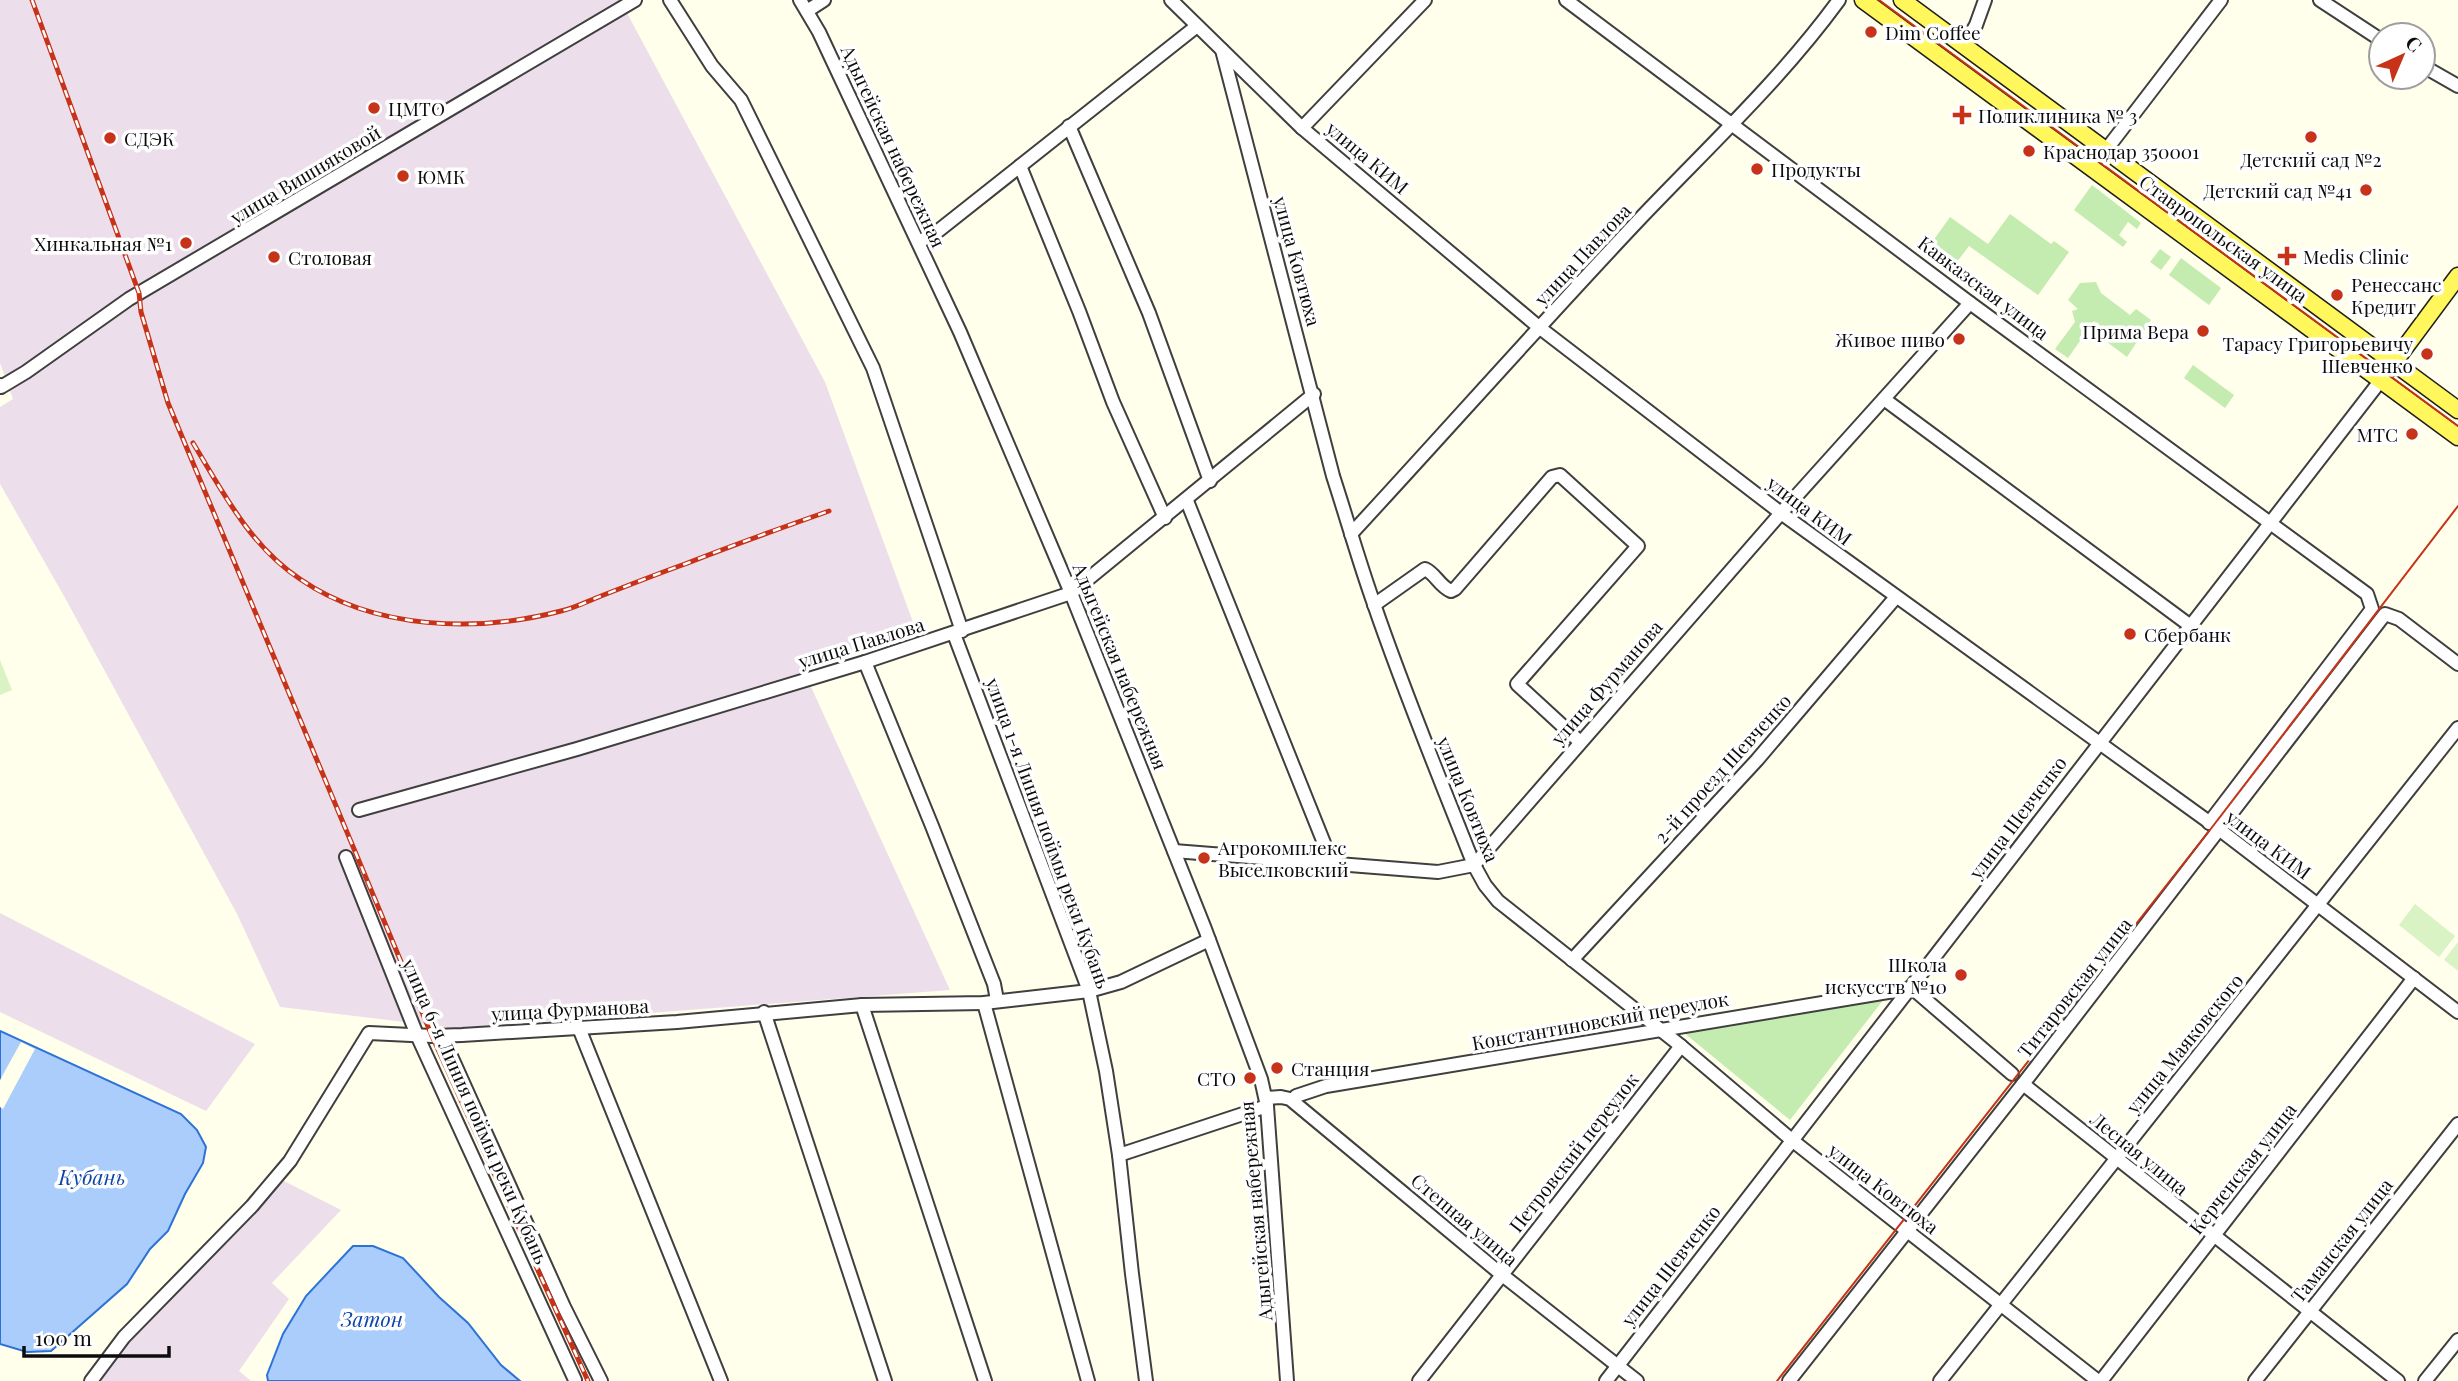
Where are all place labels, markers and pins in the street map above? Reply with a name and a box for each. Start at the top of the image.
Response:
place label: Dim Coffee [1885,19,1981,45]
marker: Dim Coffee [1863,24,1879,40]
place label: ЦМТО [388,95,445,121]
marker: ЦМТО [366,100,382,116]
place label: Поликлиника № 3 [1978,102,2137,128]
marker: Поликлиника № 3 [1952,105,1972,125]
place label: СДЭК [124,125,175,151]
marker: Детский сад №2 [2303,129,2319,145]
marker: СДЭК [102,130,118,146]
place label: Краснодар 350001 [2043,138,2199,164]
marker: Краснодар 350001 [2021,143,2037,159]
place label: Детский сад №2 [2240,146,2382,172]
place label: Продукты [1771,156,1861,182]
marker: Продукты [1749,161,1765,177]
place label: ЮМК [417,163,466,189]
marker: ЮМК [395,168,411,184]
place label: Детский сад №41 [2203,177,2352,203]
marker: Детский сад №41 [2358,182,2374,198]
place label: Хинкальная №1 [34,230,172,256]
marker: Хинкальная №1 [178,235,194,251]
place label: Medis Clinic [2303,243,2409,269]
place label: Столовая [288,244,372,270]
marker: Medis Clinic [2277,246,2297,266]
marker: Столовая [266,249,282,265]
place label: Ренессанс Кредит [2351,271,2442,319]
marker: Ренессанс Кредит [2329,287,2345,303]
place label: Прима Вера [2082,318,2190,344]
marker: Прима Вера [2195,323,2211,339]
place label: Живое пиво [1835,326,1945,352]
place label: Тарасу Григорьевичу Шевченко [2223,330,2413,378]
marker: Живое пиво [1951,331,1967,347]
marker: Тарасу Григорьевичу Шевченко [2419,346,2435,362]
place label: МТС [2357,421,2398,447]
marker: МТС [2404,426,2420,442]
place label: Сбербанк [2144,621,2231,647]
marker: Сбербанк [2122,626,2138,642]
place label: Агрокомплекс Выселковский [1217,834,1349,882]
marker: Агрокомплекс Выселковский [1196,850,1212,866]
place label: Школа искусств №10 [1825,951,1948,999]
marker: Школа искусств №10 [1953,967,1969,983]
place label: Станция [1291,1055,1369,1081]
marker: Станция [1269,1060,1285,1076]
place label: СТО [1197,1065,1236,1091]
marker: СТО [1242,1070,1258,1086]

